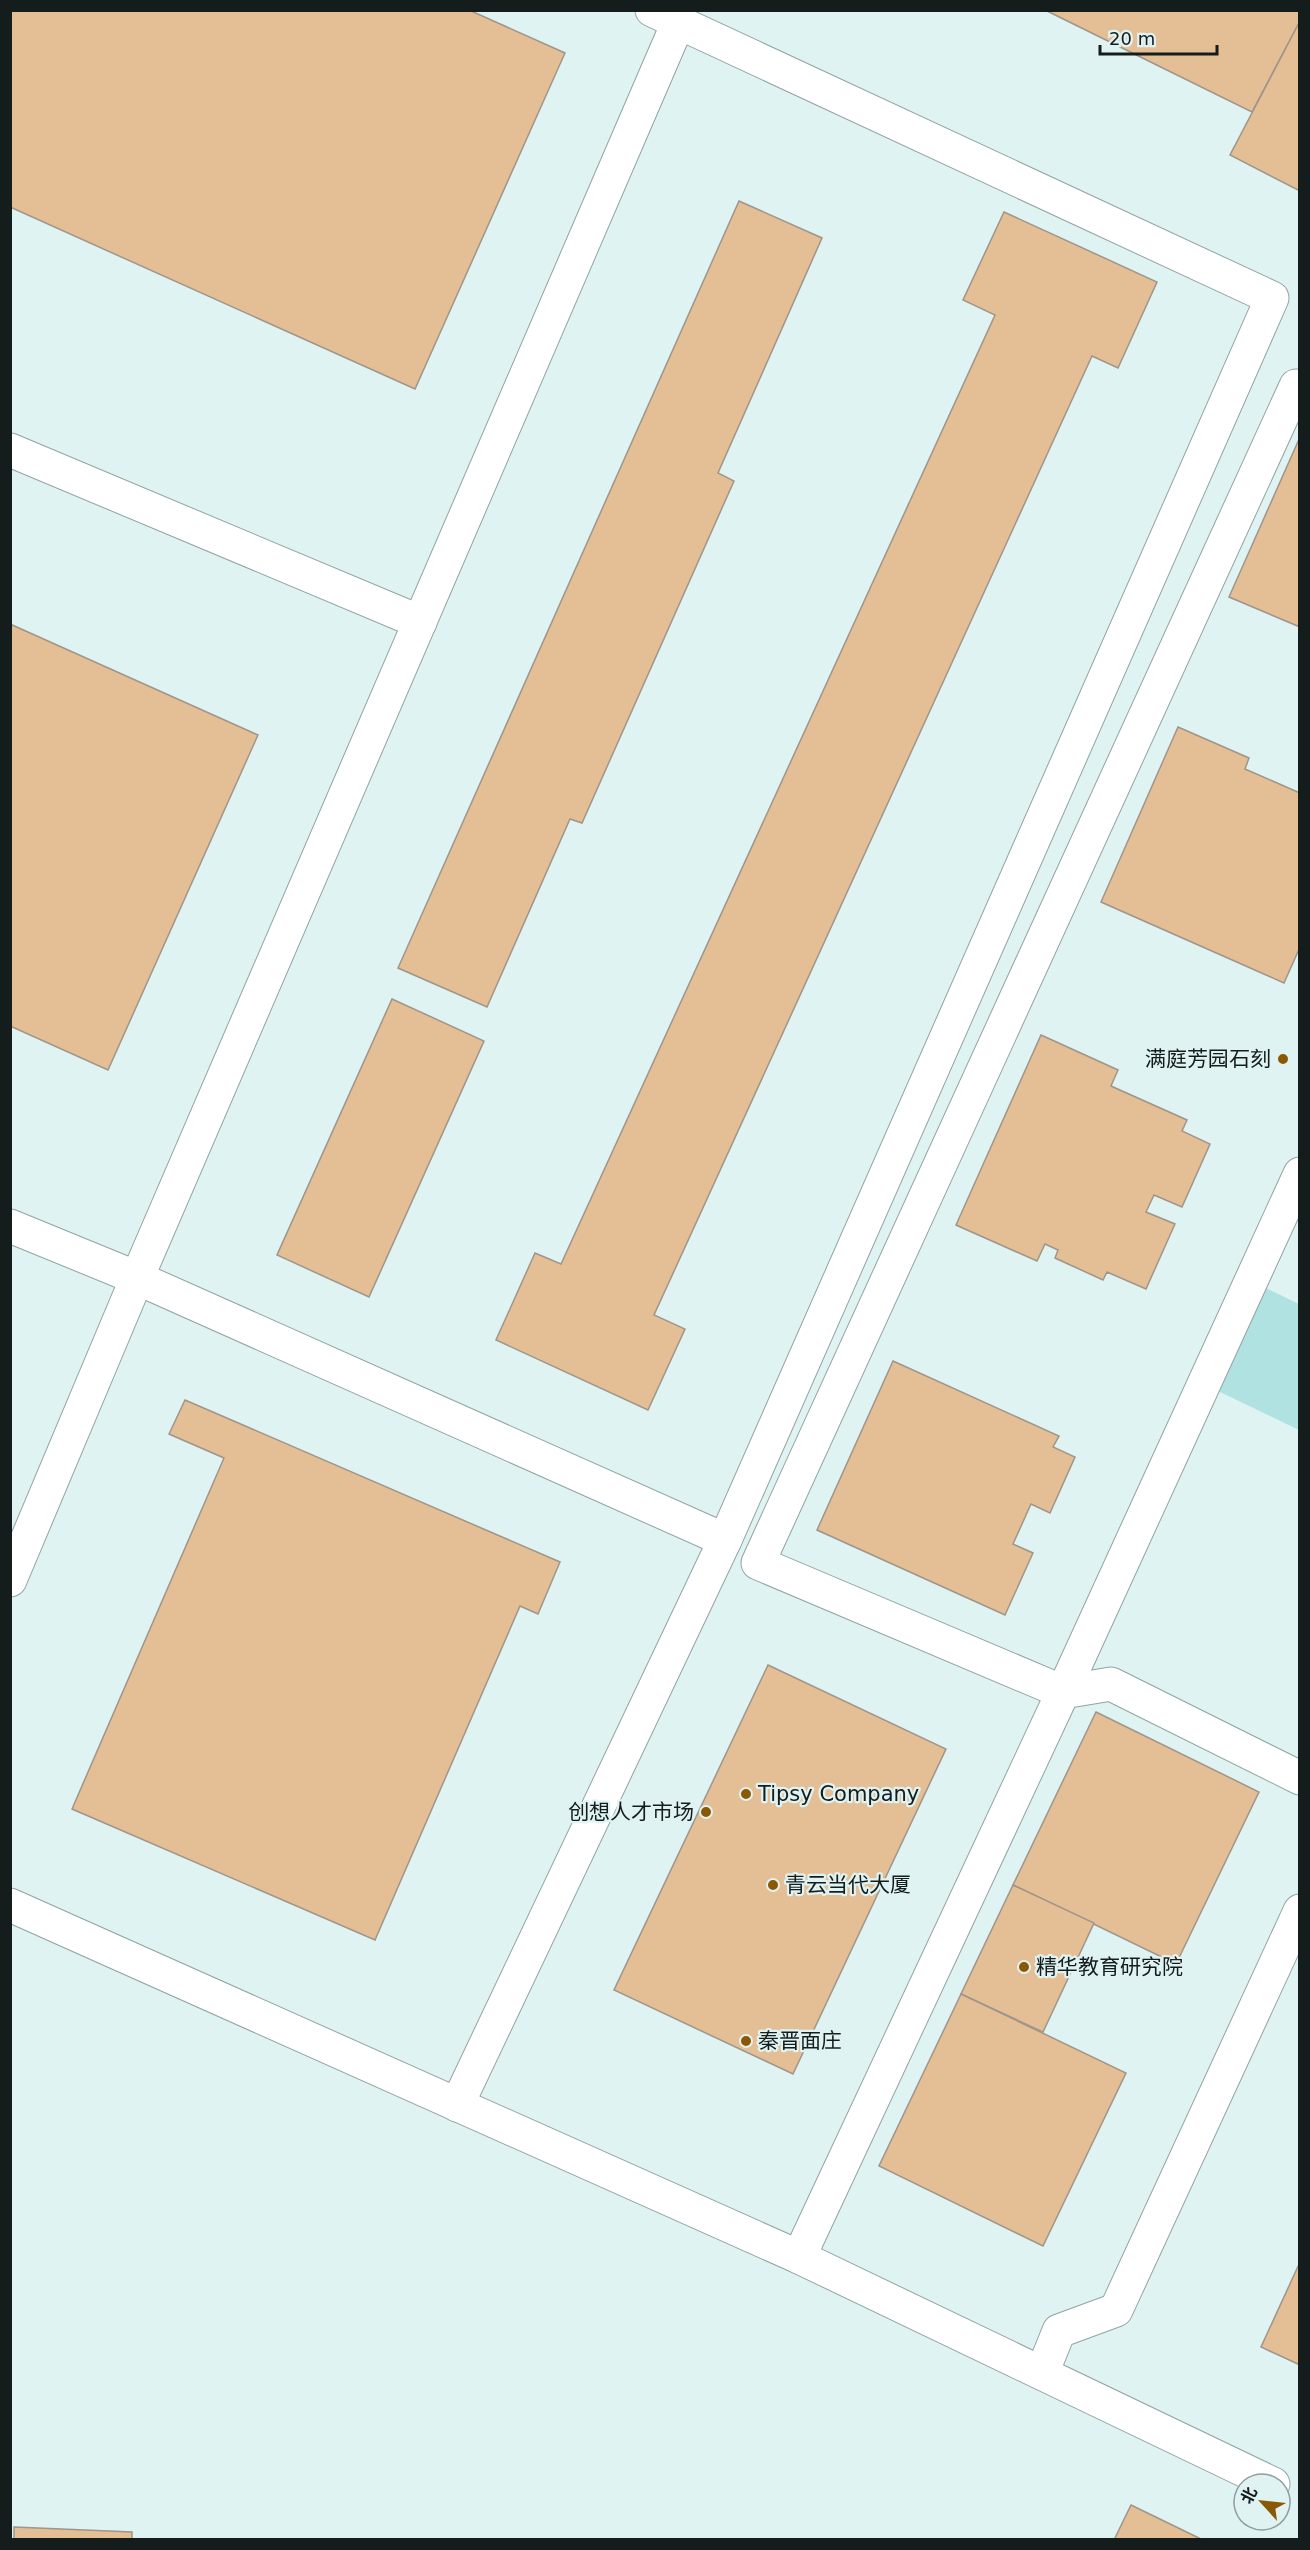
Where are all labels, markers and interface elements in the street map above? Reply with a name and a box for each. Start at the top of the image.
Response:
scale bar [1100,18,1217,56]
text: 20 m [1109,28,1155,49]
place label: 满庭芳园石刻 [1145,1047,1271,1071]
marker: 满庭芳园石刻 [1276,1052,1290,1066]
place label: Tipsy Company [757,1782,919,1806]
marker: Tipsy Company [739,1787,753,1801]
place label: 创想人才市场 [568,1800,694,1824]
marker: 创想人才市场 [699,1805,713,1819]
place label: 青云当代大厦 [785,1873,911,1897]
marker: 青云当代大厦 [766,1878,780,1892]
place label: 精华教育研究院 [1036,1955,1183,1979]
marker: 精华教育研究院 [1017,1960,1031,1974]
place label: 秦晋面庄 [758,2029,842,2053]
marker: 秦晋面庄 [739,2034,753,2048]
north arrow [1232,2472,1292,2532]
text: 北 [1237,2484,1261,2507]

